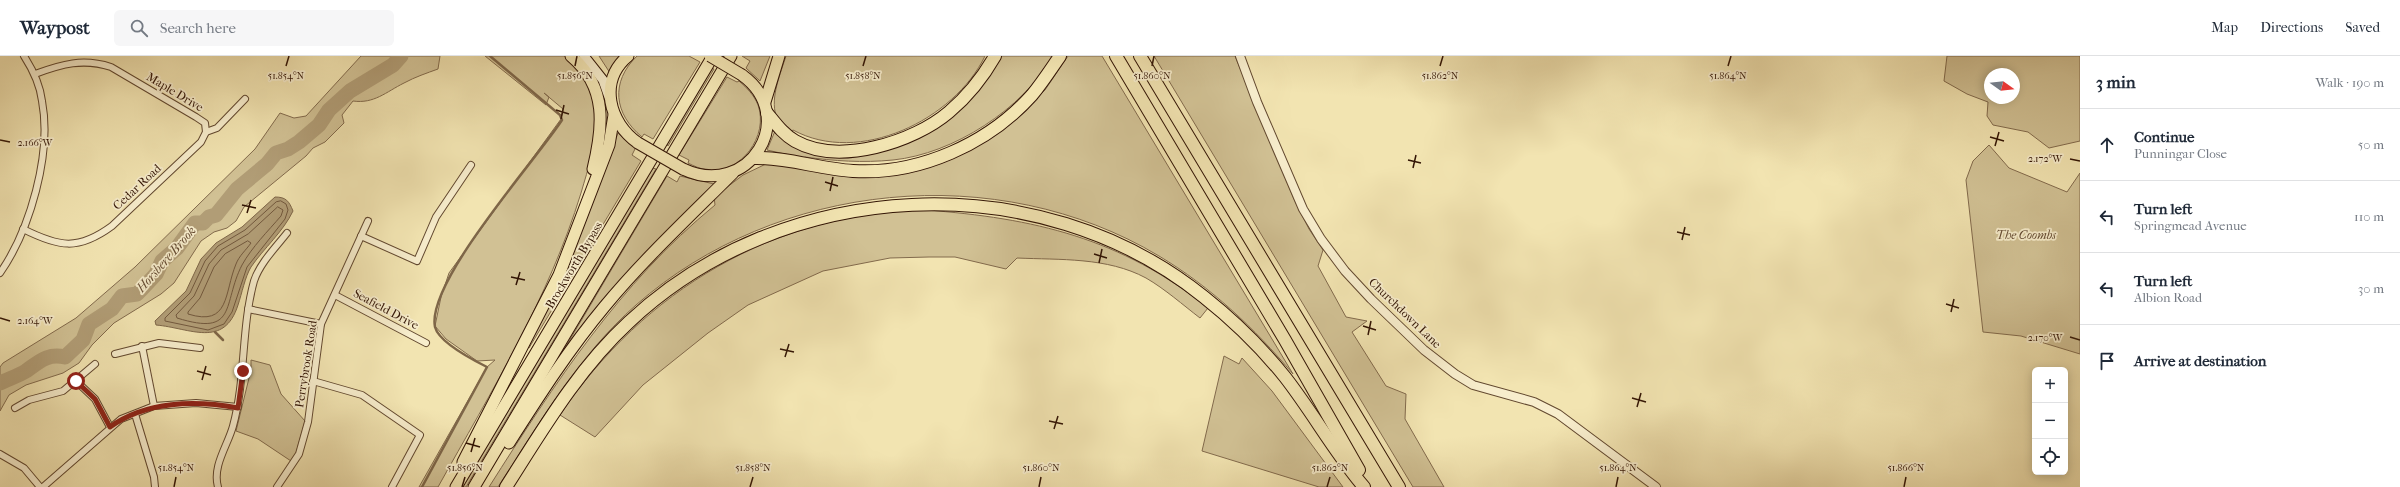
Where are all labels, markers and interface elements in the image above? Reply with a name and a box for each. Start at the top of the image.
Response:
search box [114,10,394,46]
text: Waypost [20,17,90,39]
icon: search [128,17,150,39]
text: Search here [160,19,236,37]
text: Map [2211,19,2238,36]
text: Directions [2260,19,2323,36]
text: Saved [2345,19,2380,36]
north arrow [1984,68,2020,104]
street label: Maple Drive [144,70,206,115]
text: 51.854°N [268,70,305,82]
text: 51.856°N [557,70,593,82]
text: 51.858°N [845,70,881,82]
text: 51.860°N [1133,70,1171,82]
text: 51.862°N [1422,70,1459,82]
text: 51.864°N [1709,70,1747,82]
text: 3 min [2096,72,2136,92]
text: Walk · 190 m [2315,75,2384,90]
text: Continue [2134,128,2194,146]
icon: ahead [2096,134,2118,156]
text: 2.166°W [18,137,54,149]
text: 50 m [2358,137,2384,152]
text: Punningar Close [2134,146,2227,161]
text: 2.172°W [2028,153,2063,165]
street label: Cedar Road [110,161,164,213]
text: Turn left [2134,200,2192,218]
icon: left [2096,206,2118,228]
text: 110 m [2354,209,2384,224]
text: Springmead Avenue [2134,218,2247,233]
street label: Brockworth Bypass [543,219,606,311]
water label: Horsbere Brook [133,223,199,296]
park label: The Coombs [1996,228,2056,242]
text: Turn left [2134,272,2192,290]
street label: Churchdown Lane [1366,275,1444,351]
icon: left [2096,278,2118,300]
text: 30 m [2358,281,2384,296]
street label: Seafield Drive [351,286,421,332]
text: Albion Road [2134,290,2202,305]
text: 2.164°W [17,315,54,327]
street label: Perrybrook Road [292,319,320,409]
text: 2.170°W [2028,332,2063,344]
icon: arrive [2096,350,2118,372]
text: Arrive at destination [2134,352,2266,370]
route end [234,362,252,380]
map controls [2032,367,2068,475]
button: + [2032,367,2068,403]
route start [67,372,85,390]
button: − [2032,403,2068,439]
button: locate [2032,439,2068,475]
text: 51.854°N [158,462,195,474]
text: 51.856°N [447,462,483,474]
text: 51.858°N [735,462,771,474]
text: 51.860°N [1022,462,1060,474]
text: 51.862°N [1312,462,1349,474]
text: 51.864°N [1599,462,1637,474]
text: 51.866°N [1888,462,1925,474]

